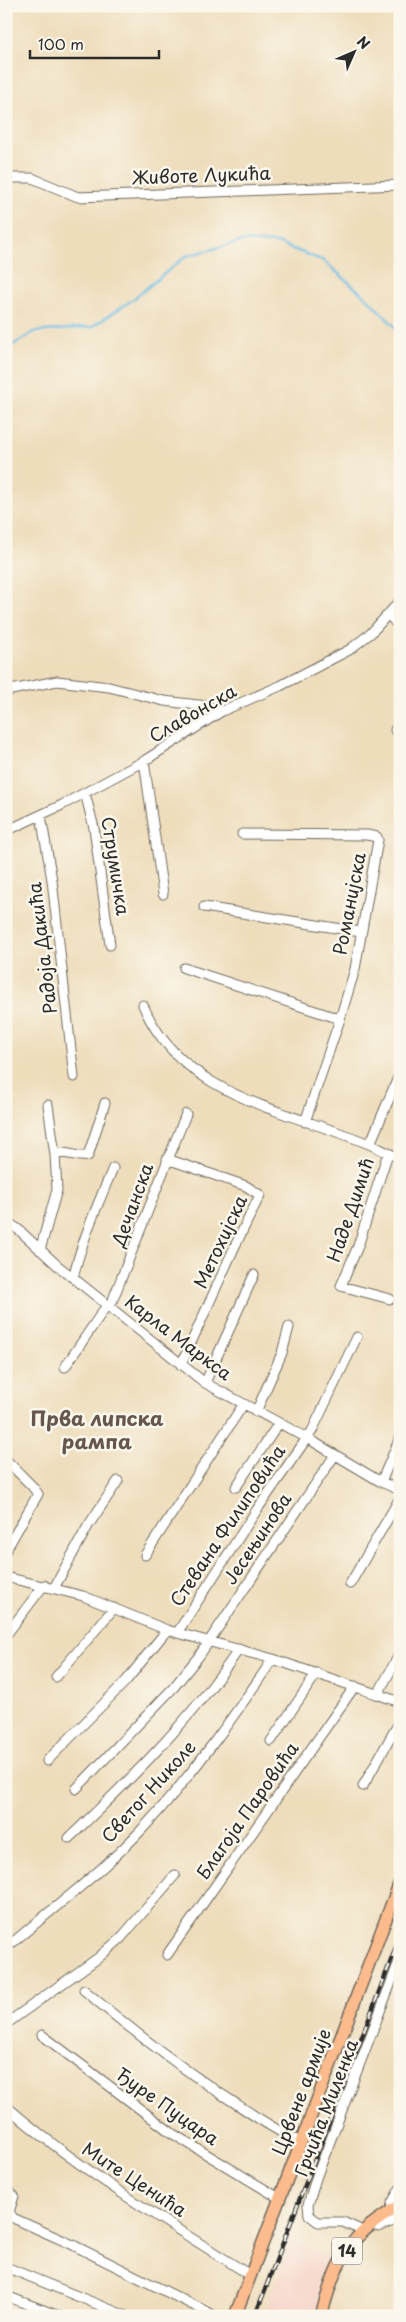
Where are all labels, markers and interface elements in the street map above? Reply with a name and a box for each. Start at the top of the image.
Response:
scale bar [30,28,159,60]
north arrow [328,28,378,78]
text: N [352,31,375,54]
text: 100 m [38,32,84,55]
street label: Животе Лукића [131,159,272,190]
street label: Славонска [144,676,242,749]
street label: Струмичка [95,814,138,918]
street label: Романијска [325,849,372,958]
street label: Радоја Дакића [20,880,63,1016]
street label: Наде Димић [319,1154,380,1265]
street label: Дечанска [104,1158,159,1251]
street label: Метохијска [186,1189,253,1293]
street label: Карла Маркса [120,1287,239,1387]
district label: Прва липска рампа [30,1403,164,1456]
street label: Стевана Филиповића [163,1438,291,1611]
street label: Јесењинова [216,1486,298,1589]
street label: Светог Николе [94,1734,202,1848]
street label: Благоја Паровића [189,1735,305,1884]
street label: Црвене армије [264,2024,337,2159]
street label: Грчића Миленка [287,2034,365,2180]
street label: Ђуре Пуцара [111,2060,225,2152]
street label: Мите Ценића [77,2135,193,2223]
road number: 14 [332,2238,362,2264]

